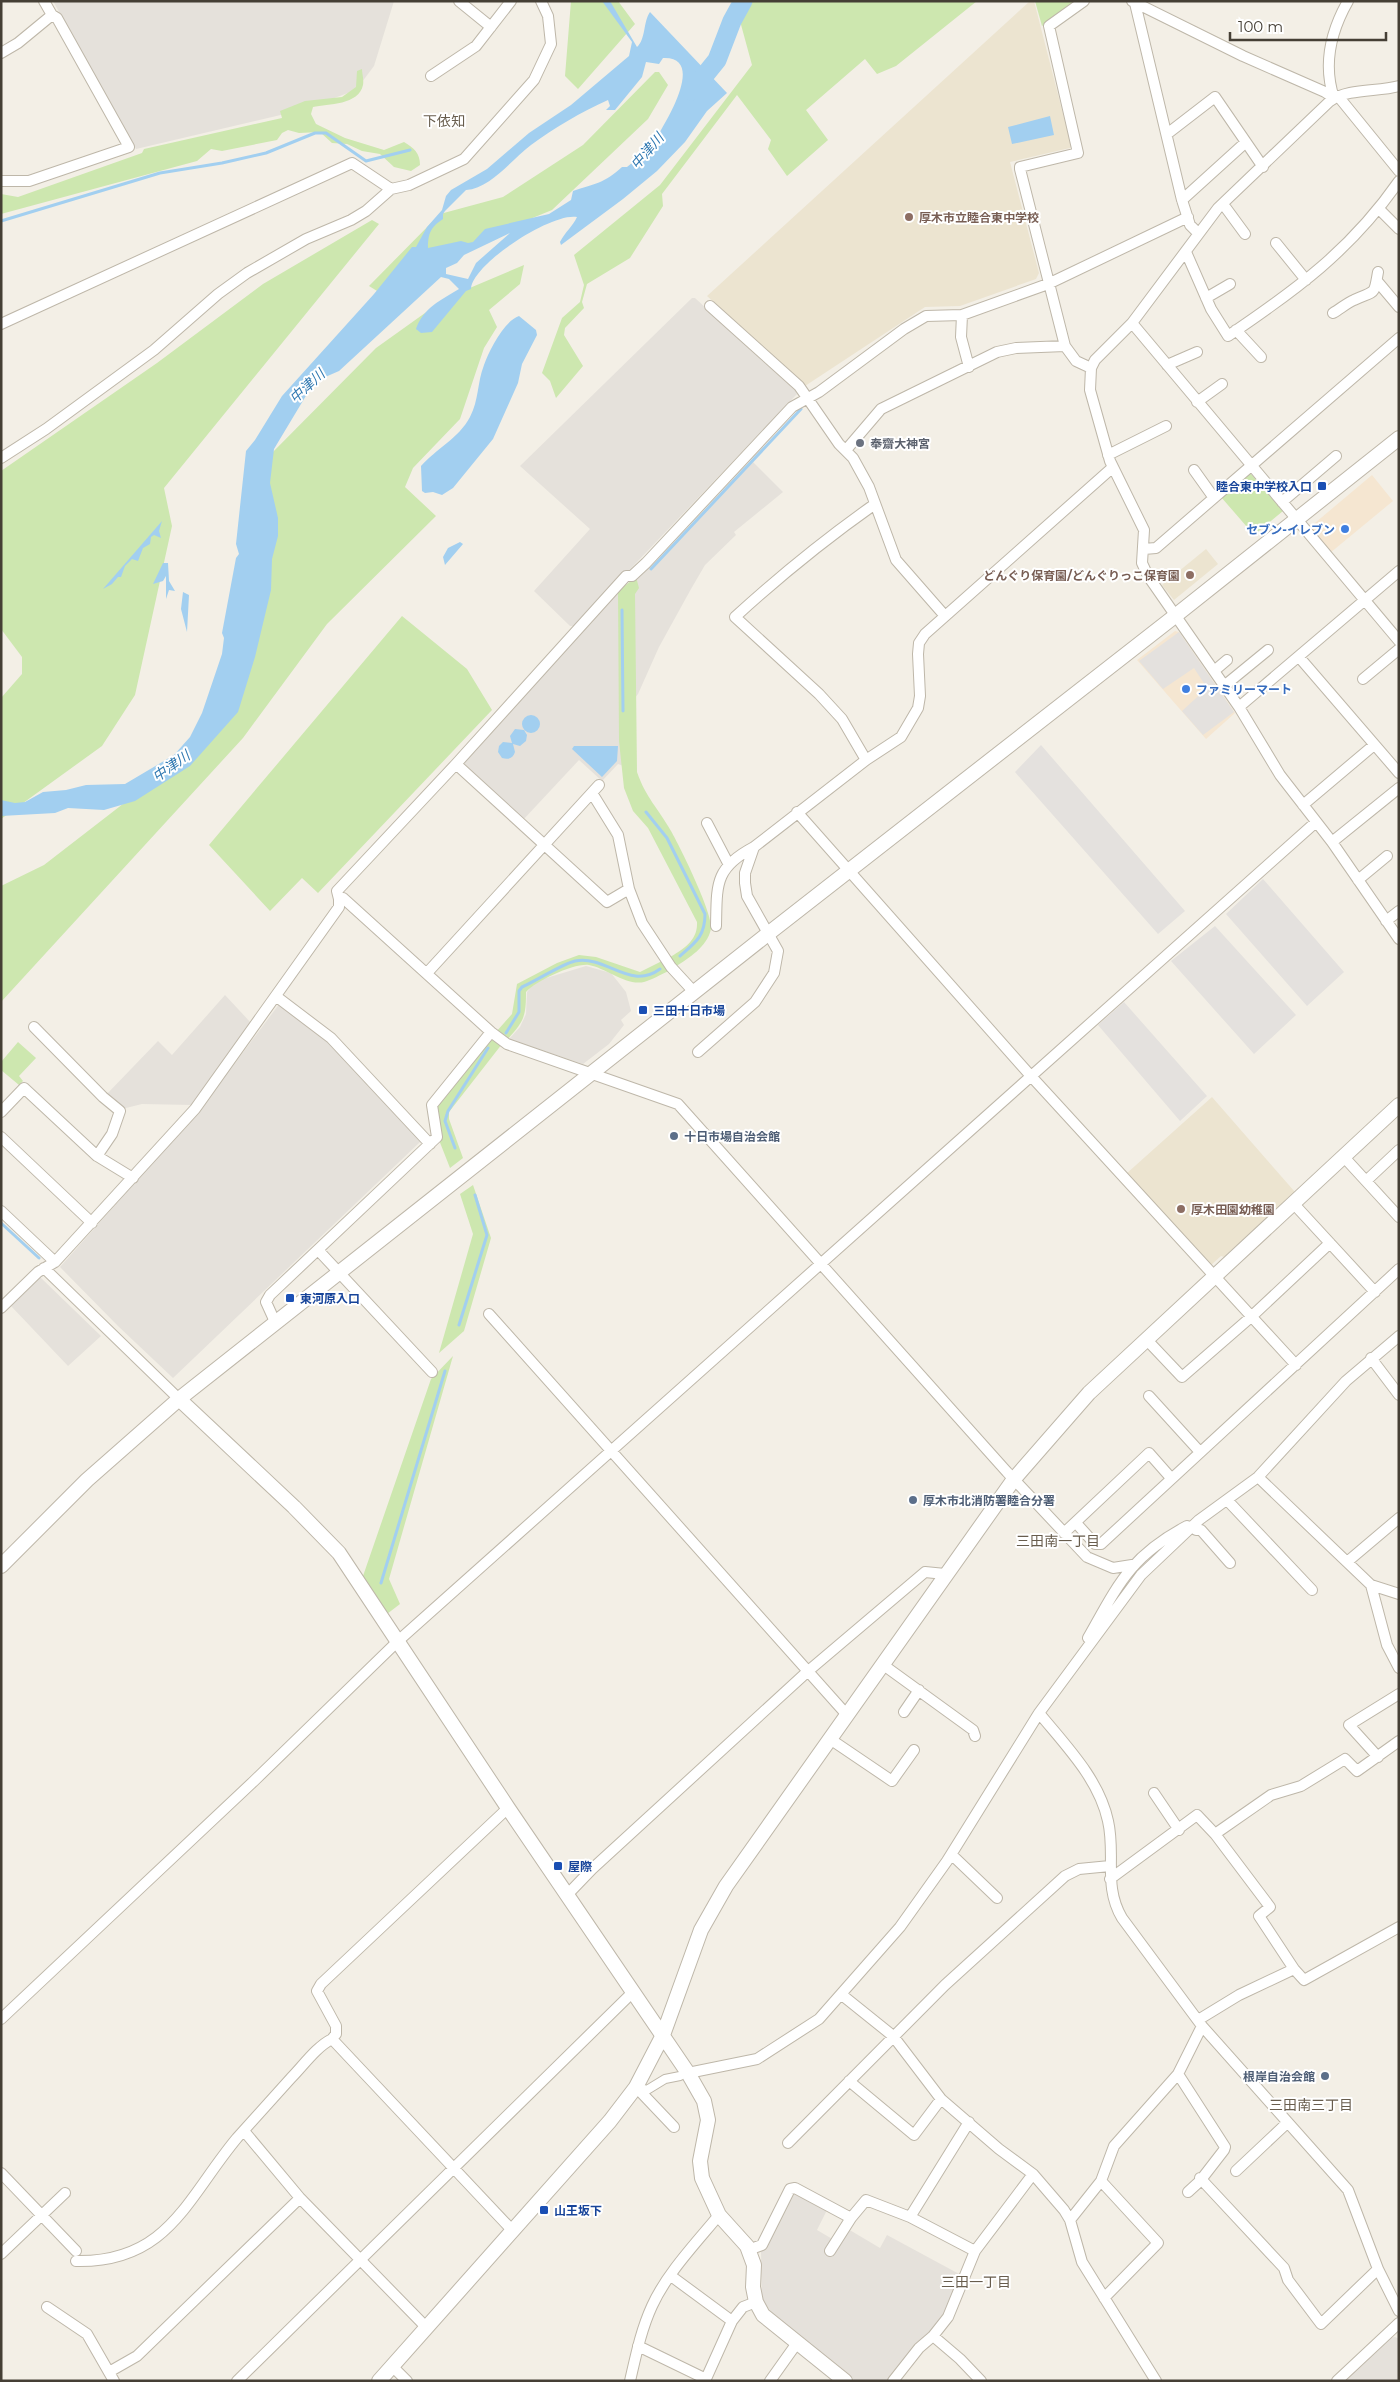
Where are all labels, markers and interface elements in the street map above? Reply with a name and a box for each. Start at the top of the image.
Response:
scale bar [1230,10,1386,42]
text: 100 m [1238,17,1283,36]
district label: 下依知 [423,112,465,130]
water label: 中津川 [626,128,669,173]
place label: 厚木市立睦合東中学校 [919,210,1039,225]
marker: 厚木市立睦合東中学校 [903,211,915,223]
water label: 中津川 [286,364,330,407]
place label: 奉齋大神宮 [870,436,930,451]
marker: 奉齋大神宮 [854,437,866,449]
place label: 睦合東中学校入口 [1216,479,1312,494]
marker: 睦合東中学校入口 [1316,480,1328,492]
place label: セブン-イレブン [1246,522,1335,537]
marker: セブン-イレブン [1339,523,1351,535]
place label: どんぐり保育園/どんぐりっこ保育園 [983,568,1180,583]
marker: どんぐり保育園/どんぐりっこ保育園 [1184,569,1196,581]
place label: ファミリーマート [1196,682,1292,697]
marker: ファミリーマート [1180,683,1192,695]
water label: 中津川 [149,745,195,785]
place label: 三田十日市場 [653,1003,725,1018]
marker: 三田十日市場 [637,1004,649,1016]
place label: 十日市場自治会館 [684,1129,780,1144]
marker: 十日市場自治会館 [668,1130,680,1142]
place label: 厚木田園幼稚園 [1191,1202,1275,1217]
marker: 厚木田園幼稚園 [1175,1203,1187,1215]
place label: 東河原入口 [300,1291,360,1306]
marker: 東河原入口 [284,1292,296,1304]
place label: 厚木市北消防署睦合分署 [923,1493,1055,1508]
marker: 厚木市北消防署睦合分署 [907,1494,919,1506]
district label: 三田南一丁目 [1016,1532,1100,1550]
place label: 屋際 [568,1859,593,1874]
marker: 屋際 [552,1860,564,1872]
place label: 根岸自治会館 [1243,2069,1315,2084]
marker: 根岸自治会館 [1319,2070,1331,2082]
district label: 三田南三丁目 [1269,2096,1353,2114]
place label: 山王坂下 [554,2203,602,2218]
marker: 山王坂下 [538,2204,550,2216]
district label: 三田一丁目 [941,2273,1011,2291]

